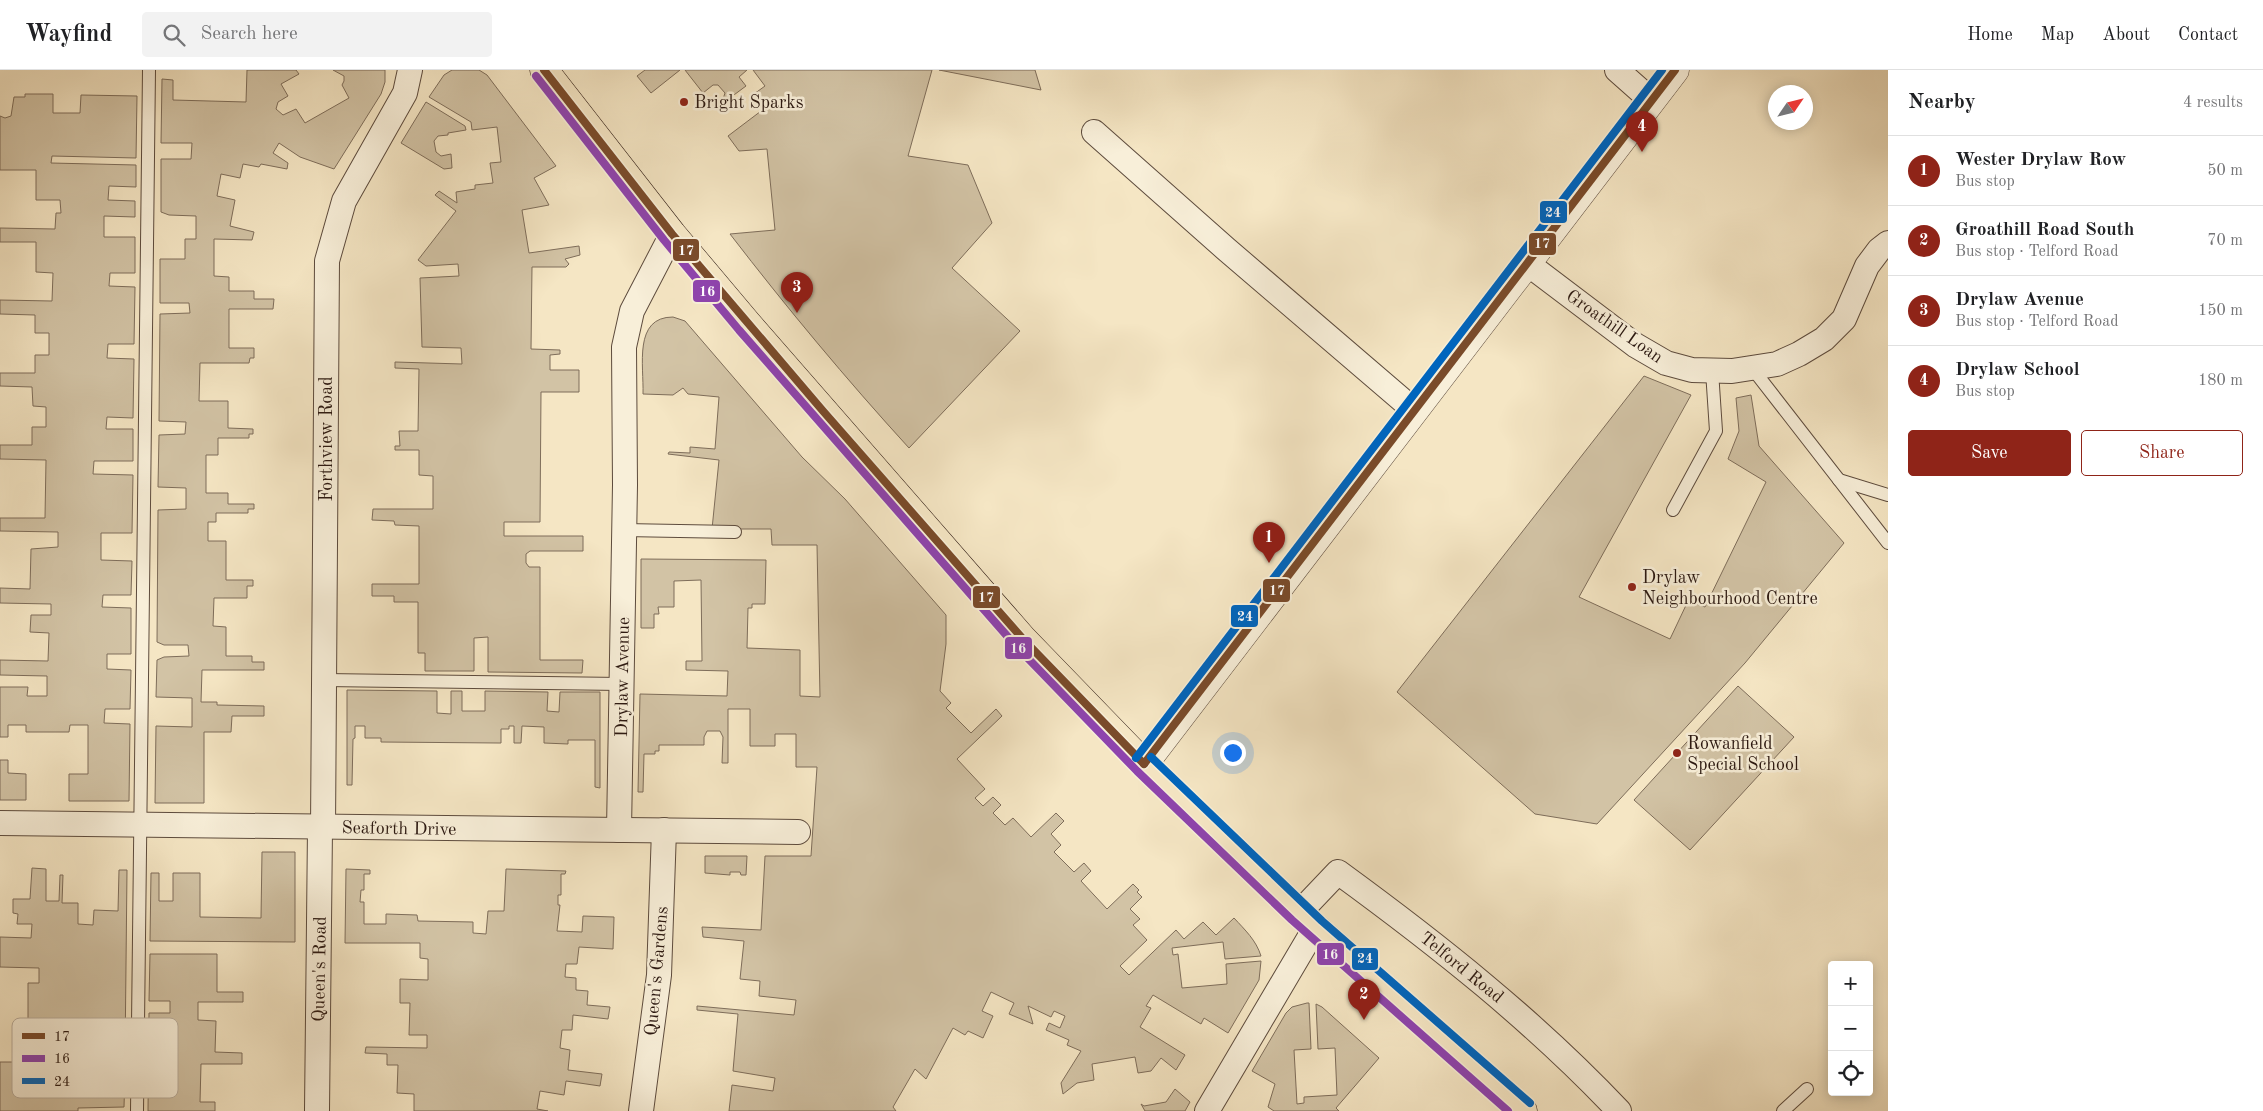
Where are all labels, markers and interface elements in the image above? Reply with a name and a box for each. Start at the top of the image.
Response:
search box [142,12,492,57]
icon: search [160,21,188,49]
text: Wayfind [25,23,112,47]
text: Search here [200,25,298,44]
text: Home [1967,26,2013,44]
text: Map [2041,26,2074,44]
text: About [2102,26,2150,44]
text: Contact [2178,26,2238,44]
north arrow [1768,85,1813,130]
text: Nearby [1908,92,1976,113]
place label: Bright Sparks [694,94,804,112]
text: 4 results [2183,95,2243,111]
marker: Bright Sparks [678,96,690,108]
pin: 4 [1626,111,1658,152]
text: Wester Drylaw Row [1955,151,2126,170]
text: 1 [1919,163,1929,179]
text: 50 m [2207,163,2243,179]
text: Bus stop [1955,174,2015,190]
line badge: 24 [1539,200,1568,224]
text: 24 [1545,206,1561,220]
text: Groathill Road South [1955,221,2134,240]
line badge: 17 [1528,232,1557,256]
text: 2 [1919,233,1929,249]
text: 70 m [2207,233,2243,249]
text: 17 [1534,237,1550,251]
line badge: 17 [672,238,700,262]
text: 17 [678,244,694,258]
text: Bus stop · Telford Road [1955,244,2119,260]
pin: 3 [781,272,813,313]
line badge: 16 [692,279,721,303]
text: 16 [699,285,715,299]
street label: Groathill Loan [1563,287,1666,367]
text: Drylaw Avenue [1955,291,2084,310]
text: 3 [1919,303,1929,319]
text: 150 m [2198,303,2243,319]
text: Bus stop · Telford Road [1955,314,2119,330]
text: Drylaw School [1955,361,2080,380]
text: 4 [1919,373,1929,389]
text: 180 m [2198,373,2243,389]
street label: Forthview Road [318,376,336,502]
text: Bus stop [1955,384,2015,400]
button: Save [1908,430,2071,476]
button: Share [2081,430,2243,476]
pin: 1 [1253,522,1285,563]
place label: Drylaw Neighbourhood Centre [1642,569,1818,608]
line badge: 17 [1262,578,1291,603]
marker: Drylaw Neighbourhood Centre [1626,581,1638,593]
text: 17 [1269,584,1285,598]
line badge: 17 [972,585,1001,609]
text: 17 [978,591,994,605]
line badge: 24 [1230,604,1259,628]
text: 24 [1237,610,1253,624]
street label: Drylaw Avenue [613,617,633,737]
line badge: 16 [1004,636,1033,660]
text: 16 [1010,642,1026,656]
place label: Rowanfield Special School [1687,735,1799,774]
your location [1220,740,1246,766]
marker: Rowanfield Special School [1671,747,1683,759]
street label: Seaforth Drive [341,819,457,839]
street label: Queen's Gardens [642,905,672,1037]
street label: Queen's Road [310,916,330,1022]
street label: Telford Road [1416,929,1506,1007]
line badge: 16 [1316,942,1345,966]
line badge: 24 [1351,947,1379,971]
text: 16 [1322,948,1338,962]
text: 24 [1357,952,1373,966]
map controls [1828,961,1873,1096]
button: + [1828,961,1873,1006]
pin: 2 [1348,979,1380,1020]
button: − [1828,1006,1873,1051]
legend [12,1018,178,1098]
text: 17 [54,1030,70,1044]
button: locate [1828,1051,1873,1096]
text: 16 [54,1052,70,1066]
text: 24 [54,1075,70,1089]

